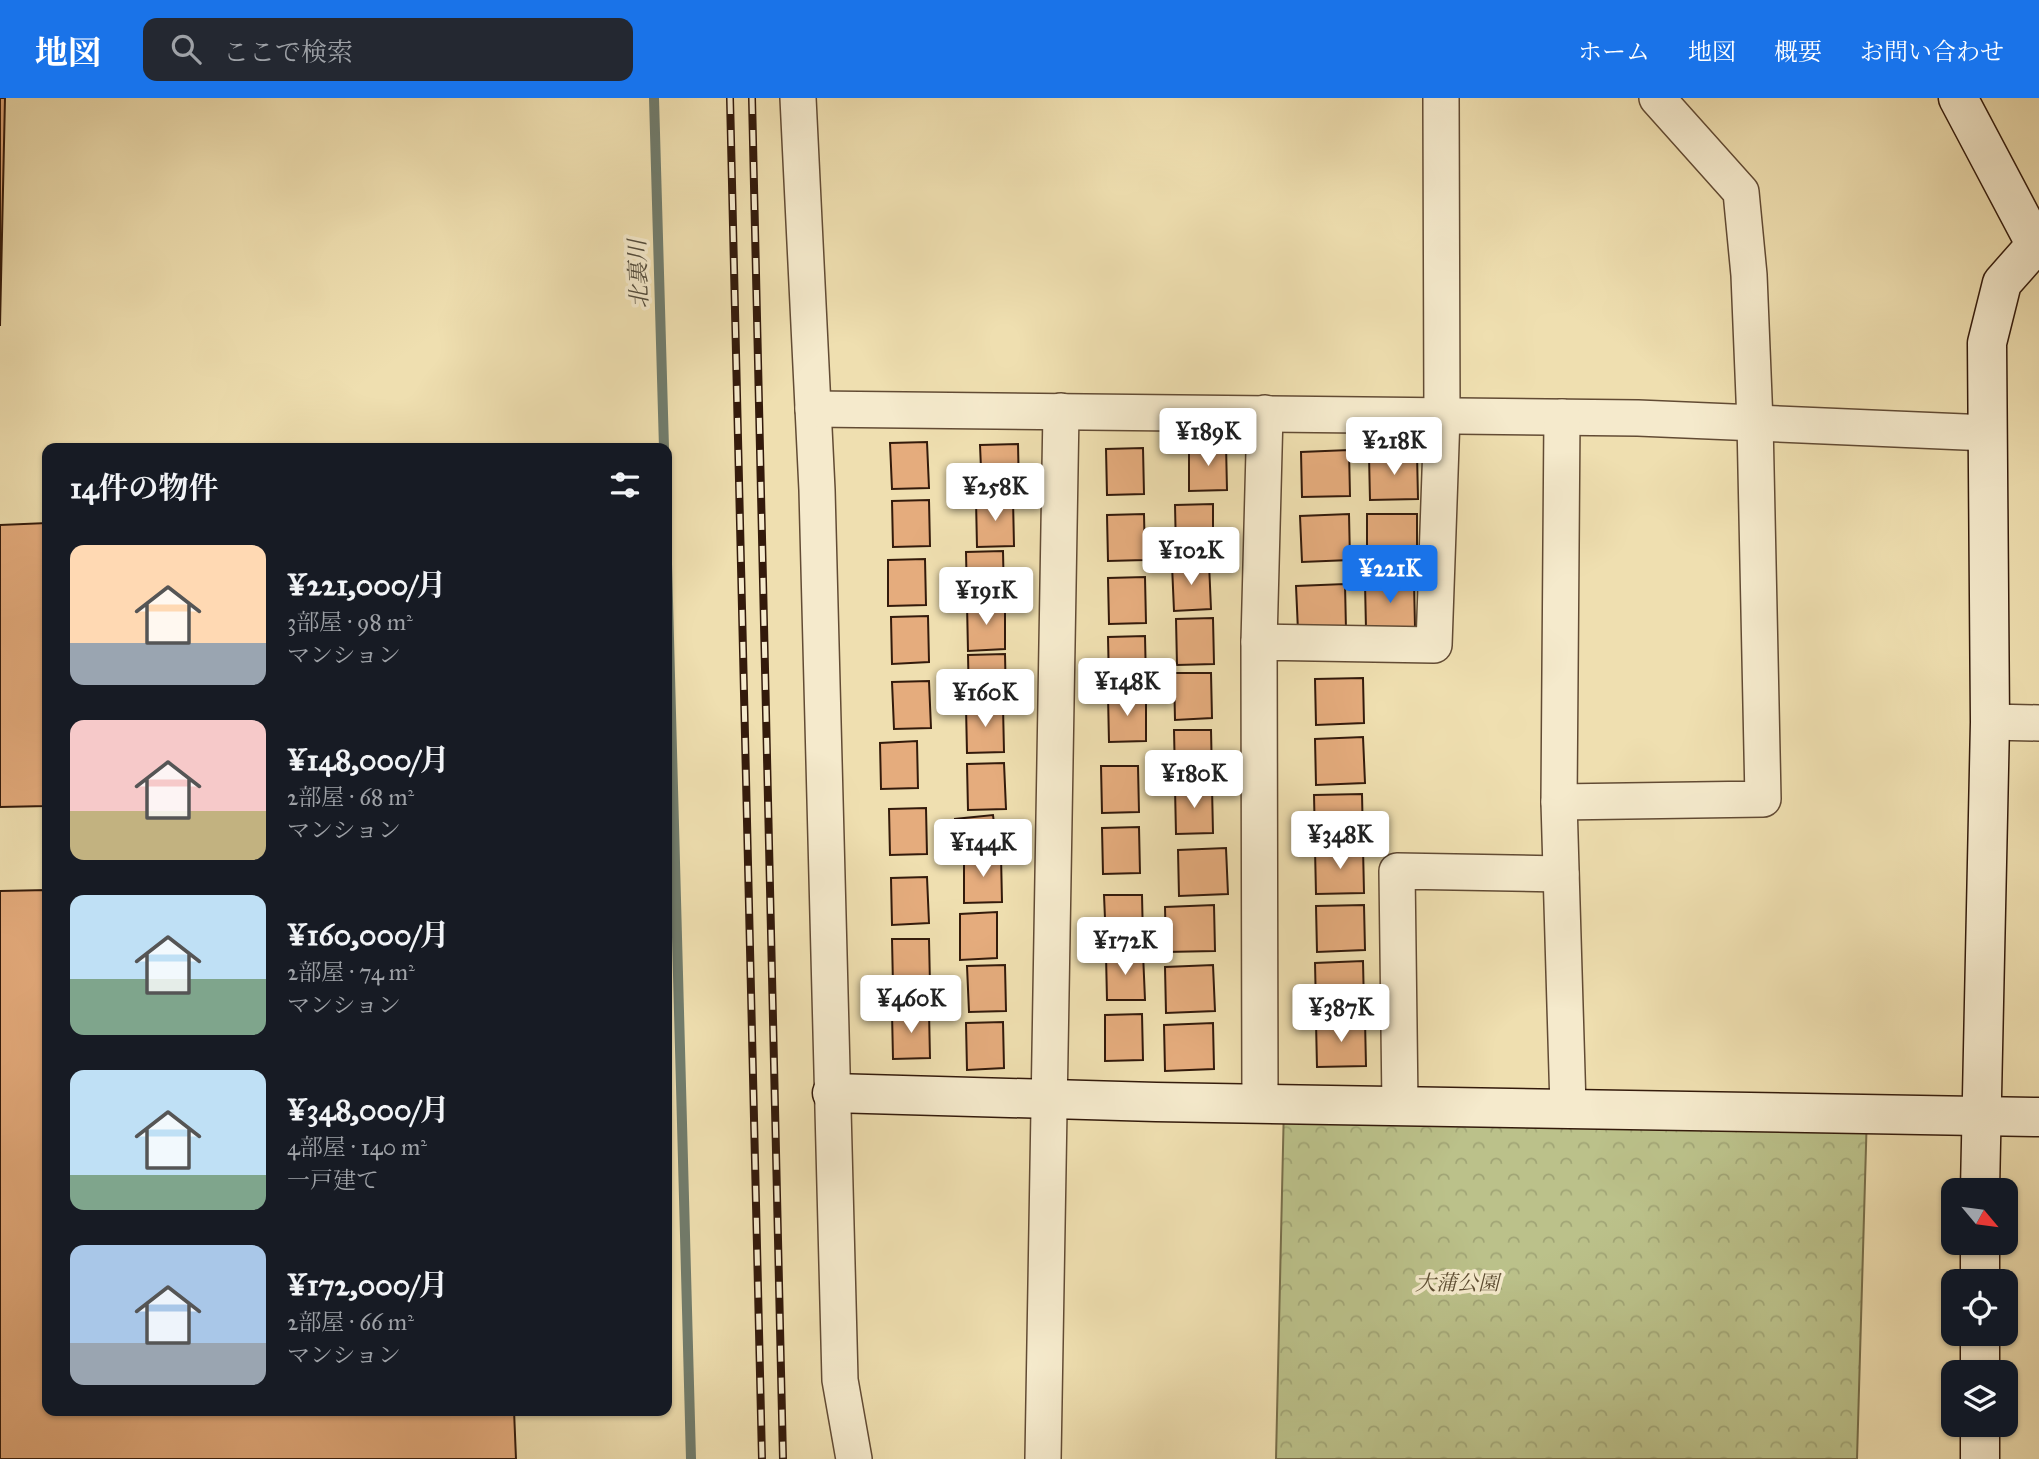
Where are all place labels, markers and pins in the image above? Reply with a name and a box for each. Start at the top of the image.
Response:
pin: ¥189K [1159,408,1257,468]
pin: ¥218K [1345,418,1443,477]
pin: ¥258K [946,464,1044,523]
pin: ¥102K [1142,528,1240,587]
pin: ¥221K [1341,546,1439,605]
pin: ¥191K [937,568,1035,627]
pin: ¥148K [1078,658,1176,718]
pin: ¥160K [936,670,1034,729]
pin: ¥180K [1145,750,1243,810]
pin: ¥348K [1291,812,1389,871]
pin: ¥144K [934,820,1032,879]
pin: ¥172K [1076,918,1174,977]
pin: ¥460K [862,976,960,1035]
pin: ¥387K [1292,984,1390,1044]

